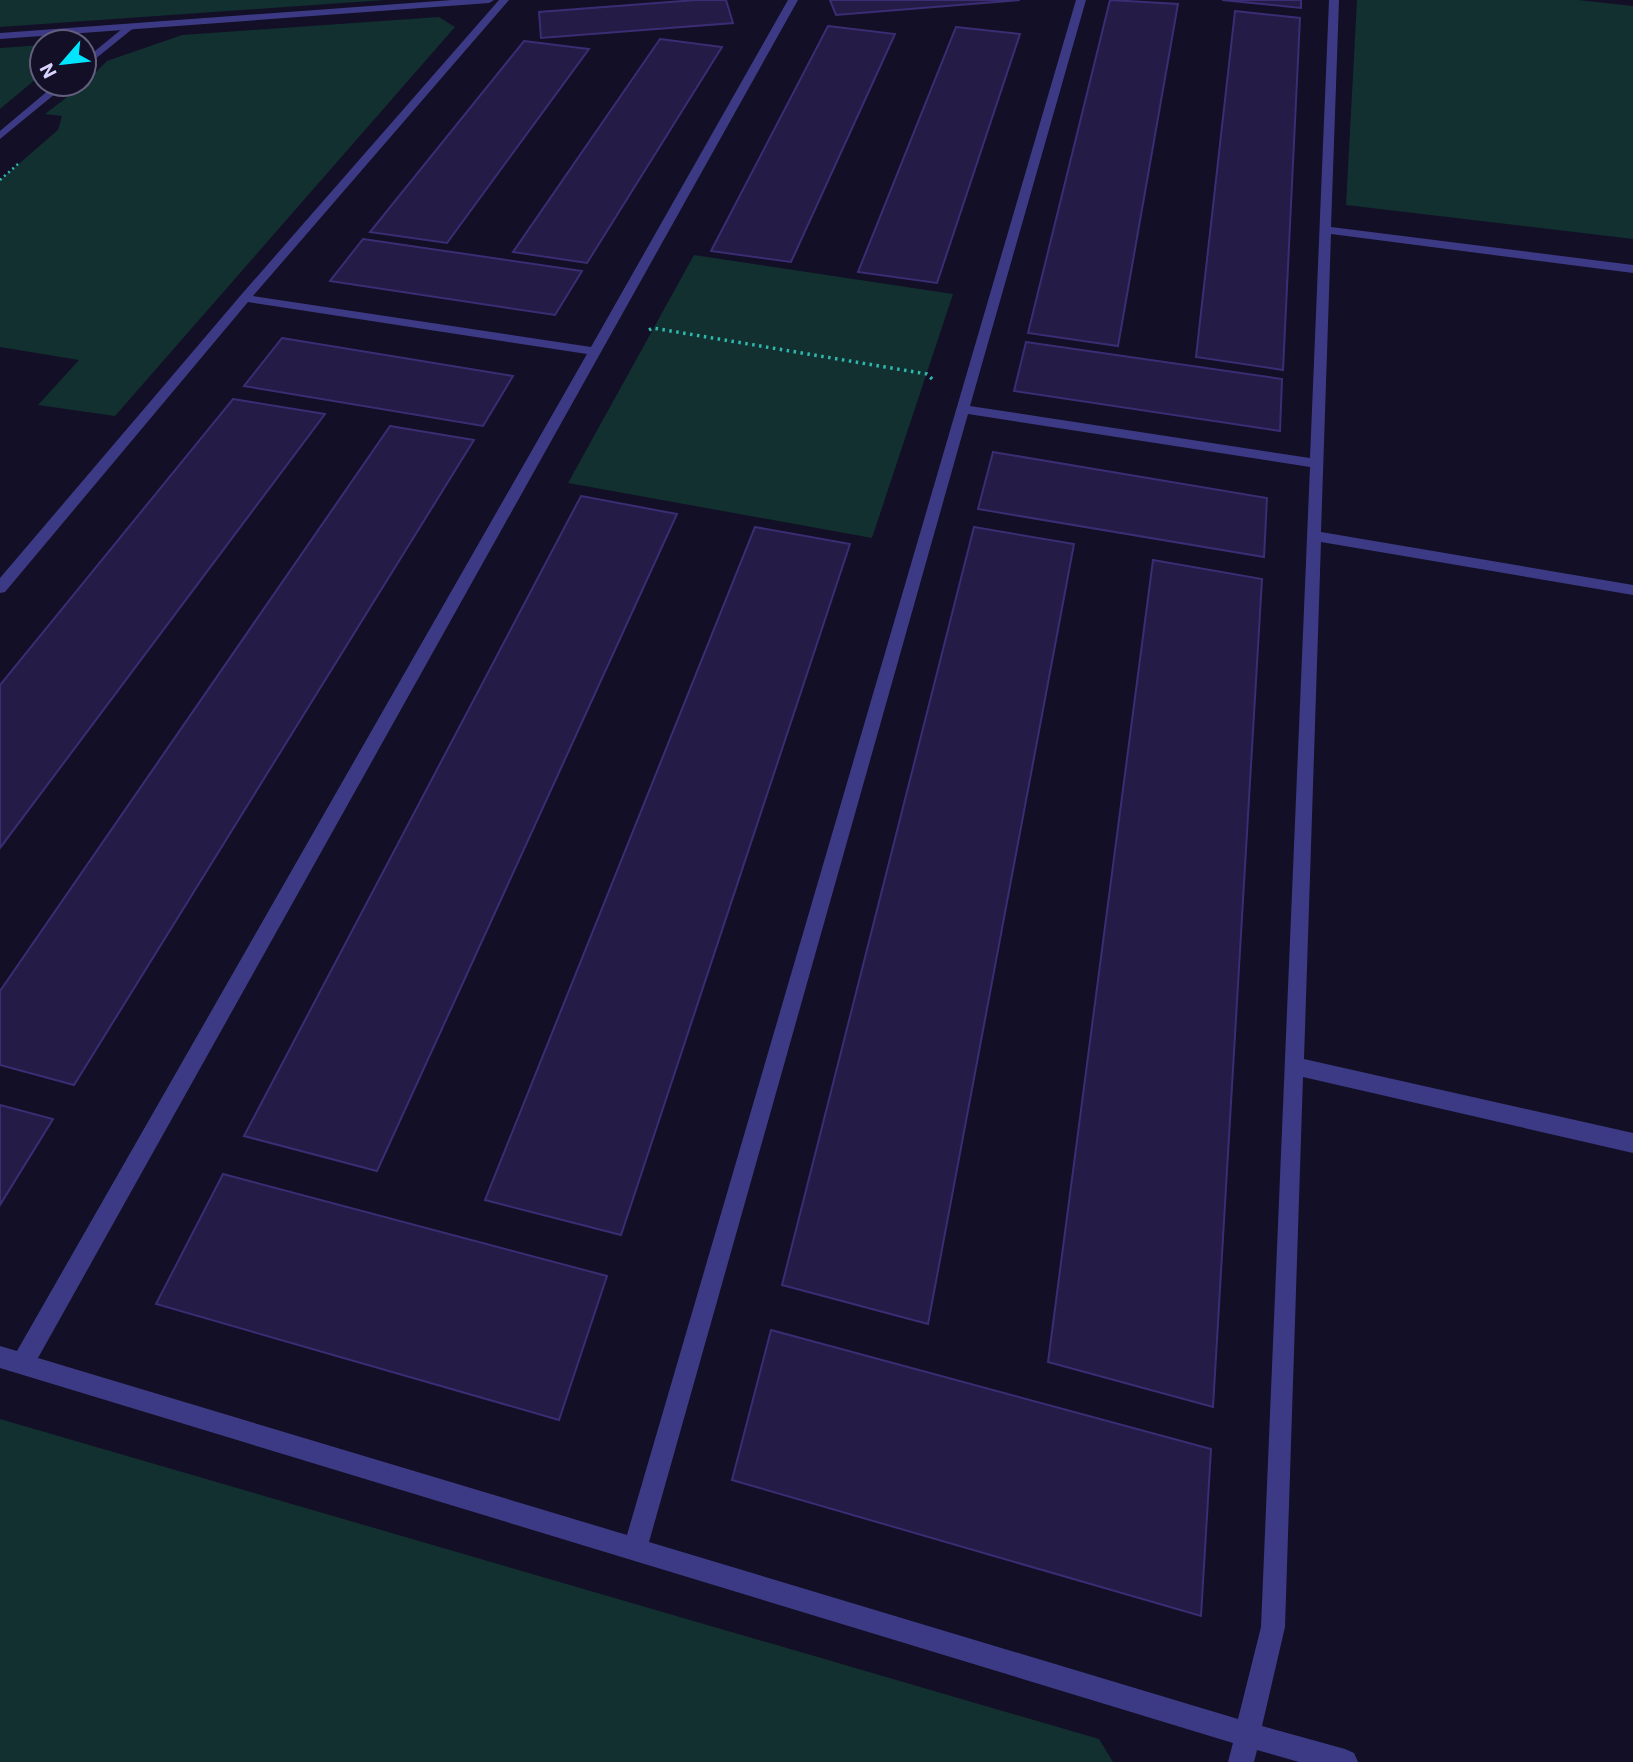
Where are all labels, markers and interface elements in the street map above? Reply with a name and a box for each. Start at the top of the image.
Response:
north arrow [28,28,98,98]
text: N [35,59,62,82]

